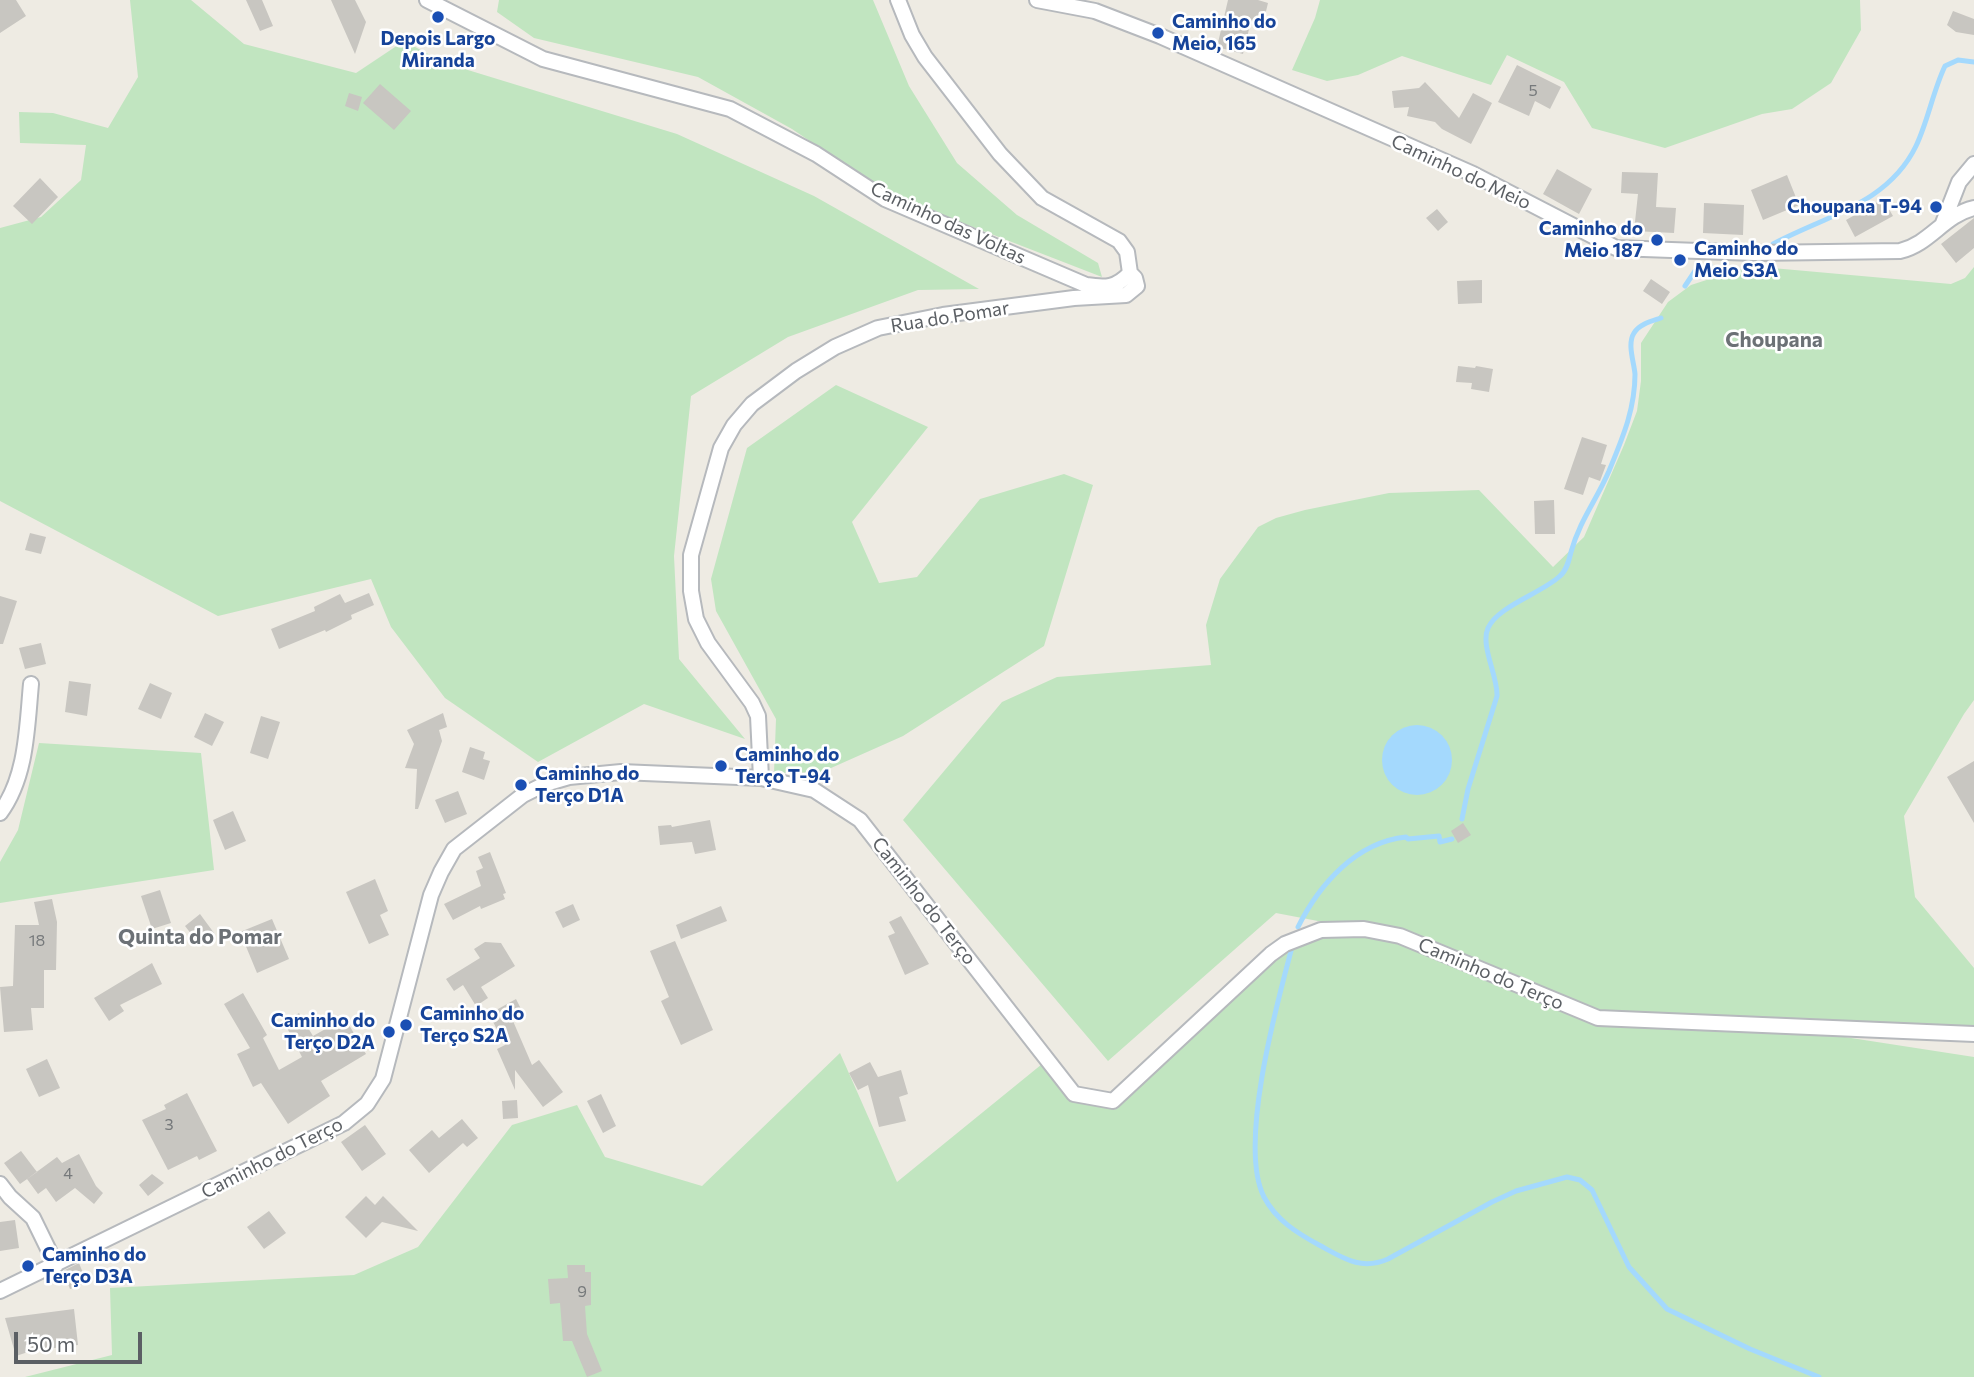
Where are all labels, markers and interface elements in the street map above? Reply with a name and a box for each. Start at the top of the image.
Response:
marker: Depois Largo Miranda [430,9,446,25]
place label: Caminho do Meio, 165 [1172,11,1276,55]
marker: Caminho do Meio, 165 [1150,25,1166,41]
place label: Depois Largo Miranda [381,28,495,72]
house number: 5 [1528,81,1538,101]
street label: Caminho do Meio [1388,130,1534,214]
street label: Caminho das Voltas [867,177,1029,269]
place label: Choupana T-94 [1787,196,1922,218]
marker: Choupana T-94 [1928,199,1944,215]
place label: Caminho do Meio 187 [1539,218,1643,262]
marker: Caminho do Meio 187 [1649,232,1665,248]
place label: Caminho do Meio S3A [1694,238,1798,282]
marker: Caminho do Meio S3A [1672,252,1688,268]
street label: Rua do Pomar [889,296,1011,338]
district label: Choupana [1725,327,1823,353]
place label: Caminho do Terço T-94 [735,744,839,788]
marker: Caminho do Terço T-94 [713,758,729,774]
place label: Caminho do Terço D1A [535,763,639,807]
marker: Caminho do Terço D1A [513,777,529,793]
street label: Caminho do Terço [867,833,981,969]
district label: Quinta do Pomar [118,924,282,950]
house number: 18 [29,931,45,951]
street label: Caminho do Terço [1415,933,1567,1015]
place label: Caminho do Terço S2A [420,1003,524,1047]
place label: Caminho do Terço D2A [271,1010,375,1054]
marker: Caminho do Terço S2A [398,1017,414,1033]
marker: Caminho do Terço D2A [381,1024,397,1040]
street label: Caminho do Terço [197,1112,347,1204]
house number: 3 [164,1115,174,1135]
house number: 4 [63,1164,73,1184]
place label: Caminho do Terço D3A [42,1244,146,1288]
marker: Caminho do Terço D3A [20,1258,36,1274]
house number: 9 [577,1282,587,1302]
scale bar [18,1318,145,1362]
text: 50 m [27,1331,75,1356]

